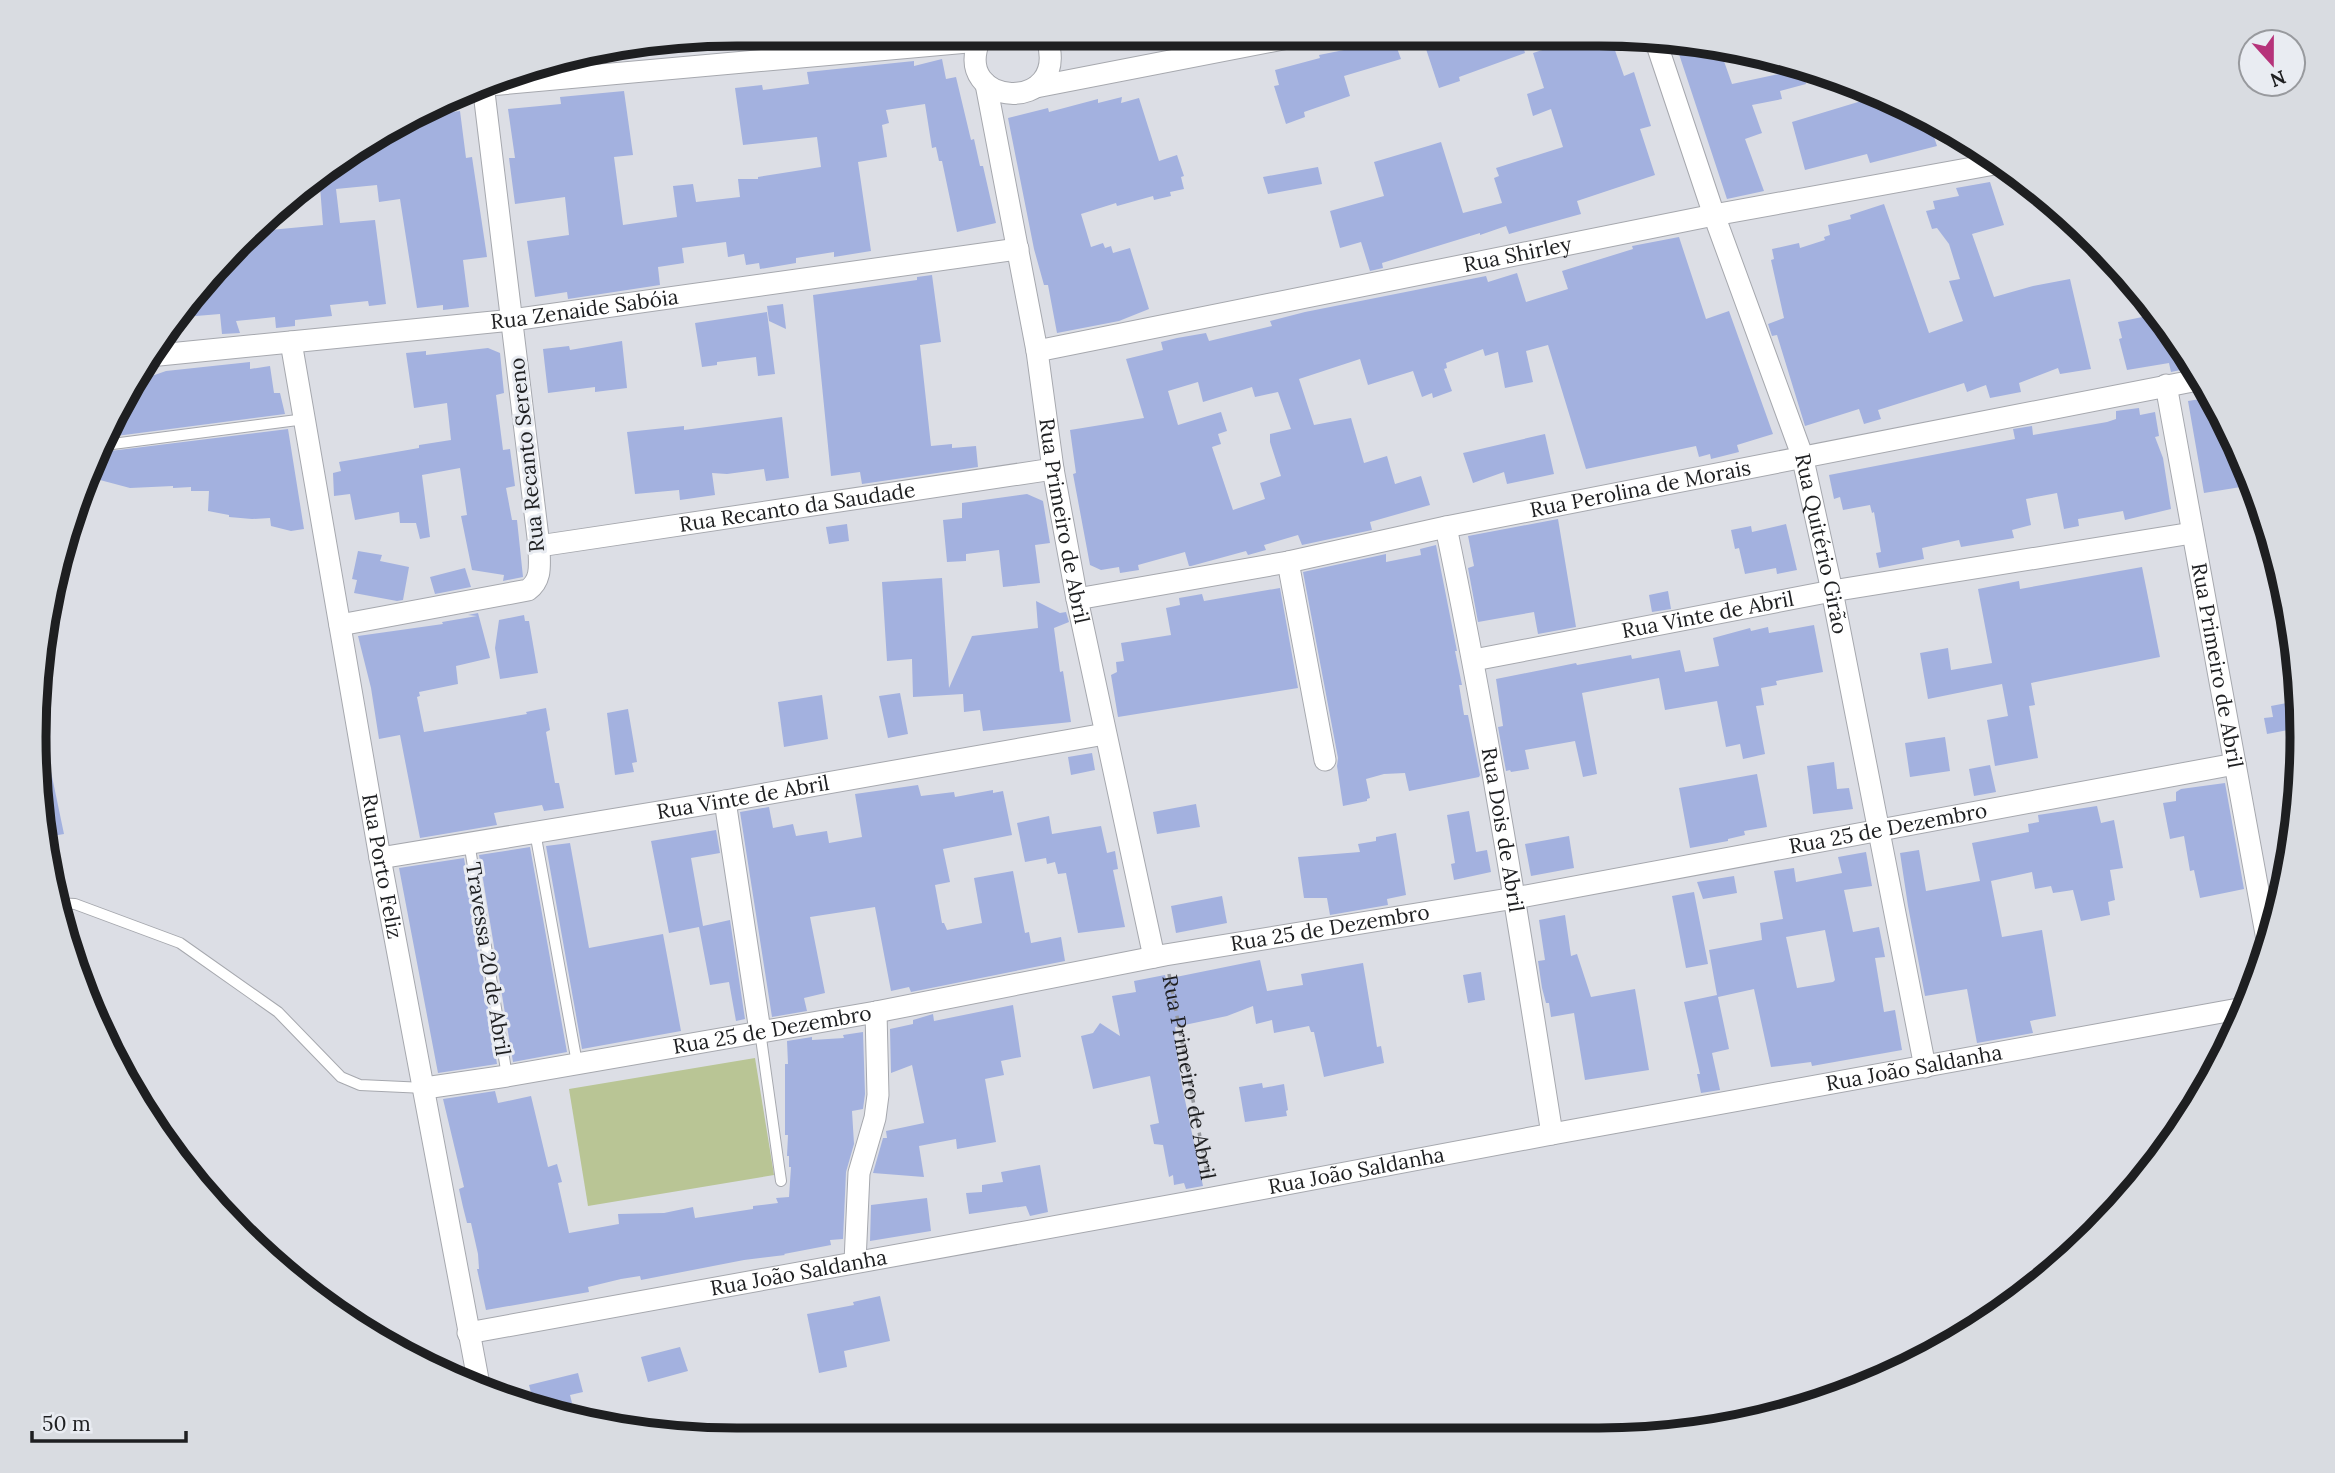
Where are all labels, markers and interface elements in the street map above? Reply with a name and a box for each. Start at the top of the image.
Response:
north arrow [2237,28,2307,98]
text: N [2267,65,2289,93]
street label: Rua Shirley [1461,230,1574,278]
street label: Rua Zenaide Sabóia [489,283,680,335]
street label: Rua Recanto Sereno [503,356,550,554]
street label: Rua Primeiro de Abril [1033,417,1096,626]
street label: Rua Quitério Girão [1789,451,1854,636]
street label: Rua Perolina de Morais [1527,454,1753,523]
street label: Rua Recanto da Saudade [677,476,917,538]
street label: Rua Primeiro de Abril [2186,560,2250,770]
street label: Rua Vinte de Abril [1619,585,1796,644]
street label: Rua Dois de Abril [1476,745,1530,914]
street label: Rua Vinte de Abril [655,769,831,825]
street label: Rua Porto Feliz [356,791,409,941]
street label: Rua 25 de Dezembro [1787,796,1989,860]
street label: Travessa 20 de Abril [460,860,517,1058]
street label: Rua 25 de Dezembro [1228,898,1431,957]
street label: Rua Primeiro de Abril [1156,972,1222,1182]
street label: Rua 25 de Dezembro [671,999,873,1060]
street label: Rua João Saldanha [1823,1038,2004,1097]
street label: Rua João Saldanha [1266,1140,1447,1200]
street label: Rua João Saldanha [708,1243,889,1302]
scale bar [32,1400,186,1444]
text: 50 m [42,1410,91,1437]

